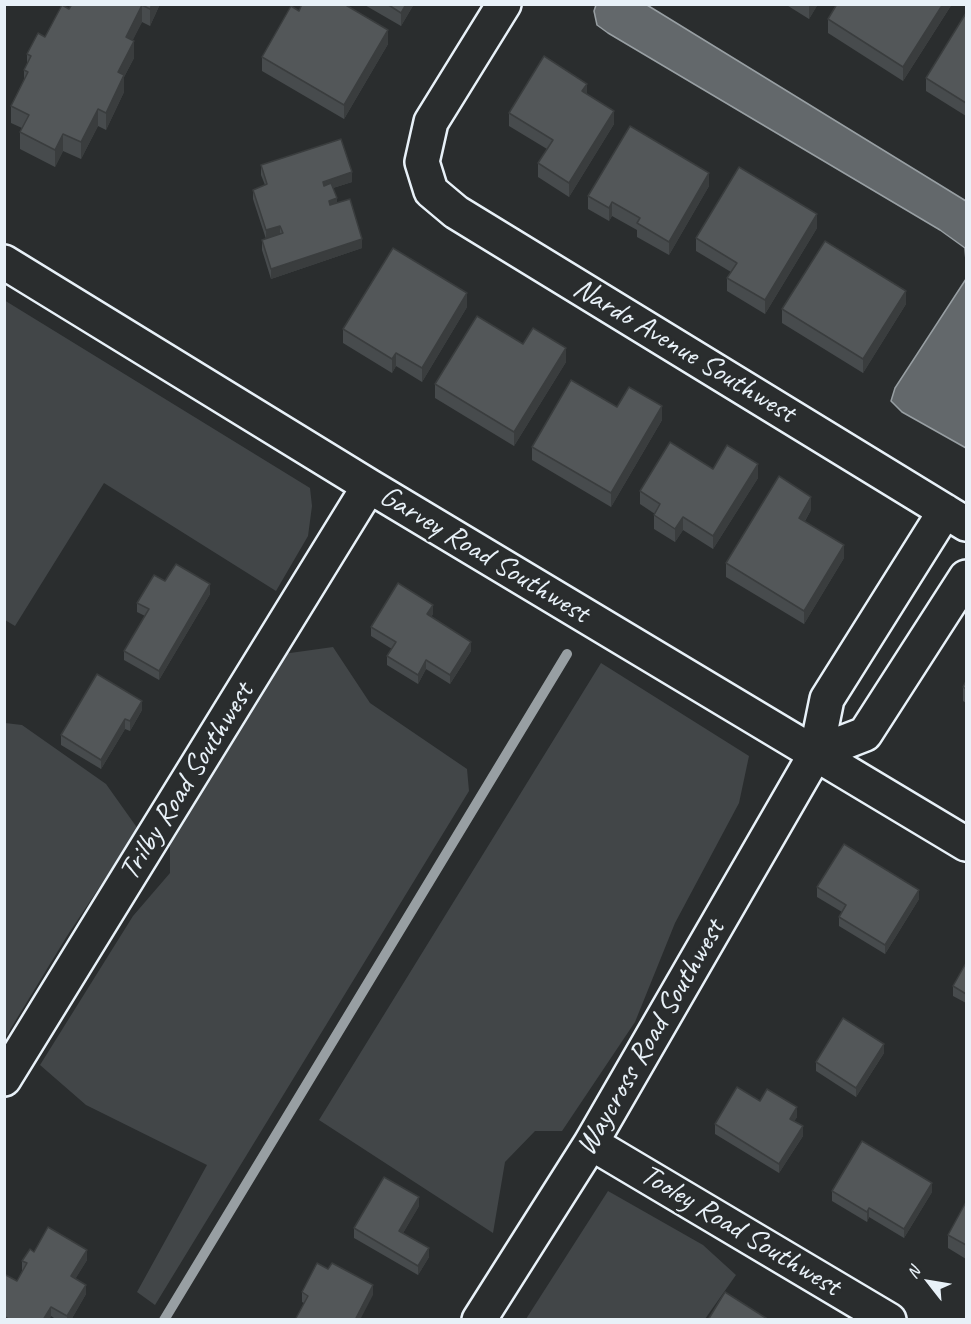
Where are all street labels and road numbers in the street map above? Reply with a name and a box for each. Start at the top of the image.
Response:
street label: Nardo Avenue Southwest [566,271,802,431]
street label: Garvey Road Southwest [373,478,595,632]
street label: Trilby Road Southwest [112,677,262,887]
street label: Waycross Road Southwest [569,914,733,1162]
street label: Tooley Road Southwest [633,1157,847,1305]

